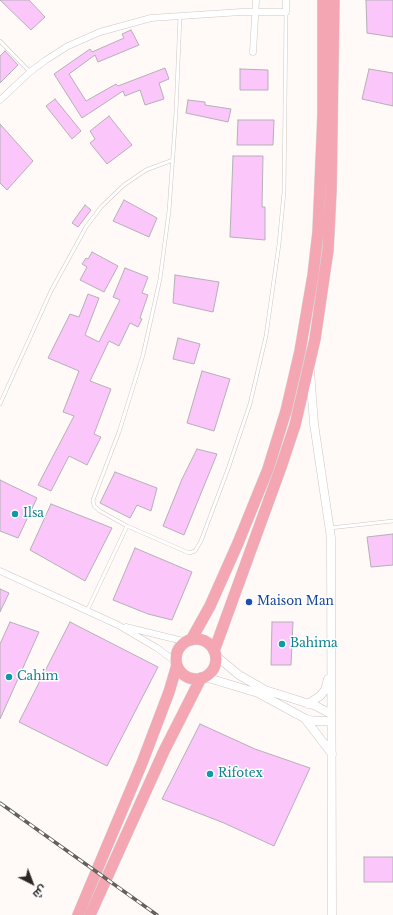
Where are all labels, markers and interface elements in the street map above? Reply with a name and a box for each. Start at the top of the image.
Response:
place label: Ilsa [23,507,44,521]
marker: Ilsa [10,509,20,519]
place label: Maison Man [257,595,334,609]
marker: Maison Man [244,597,254,607]
place label: Bahima [290,637,338,651]
marker: Bahima [277,639,287,649]
place label: Cahim [17,670,58,684]
marker: Cahim [4,672,14,682]
place label: Rifotex [218,767,263,781]
marker: Rifotex [205,769,215,779]
north arrow [12,863,52,903]
text: ش [30,882,50,902]

